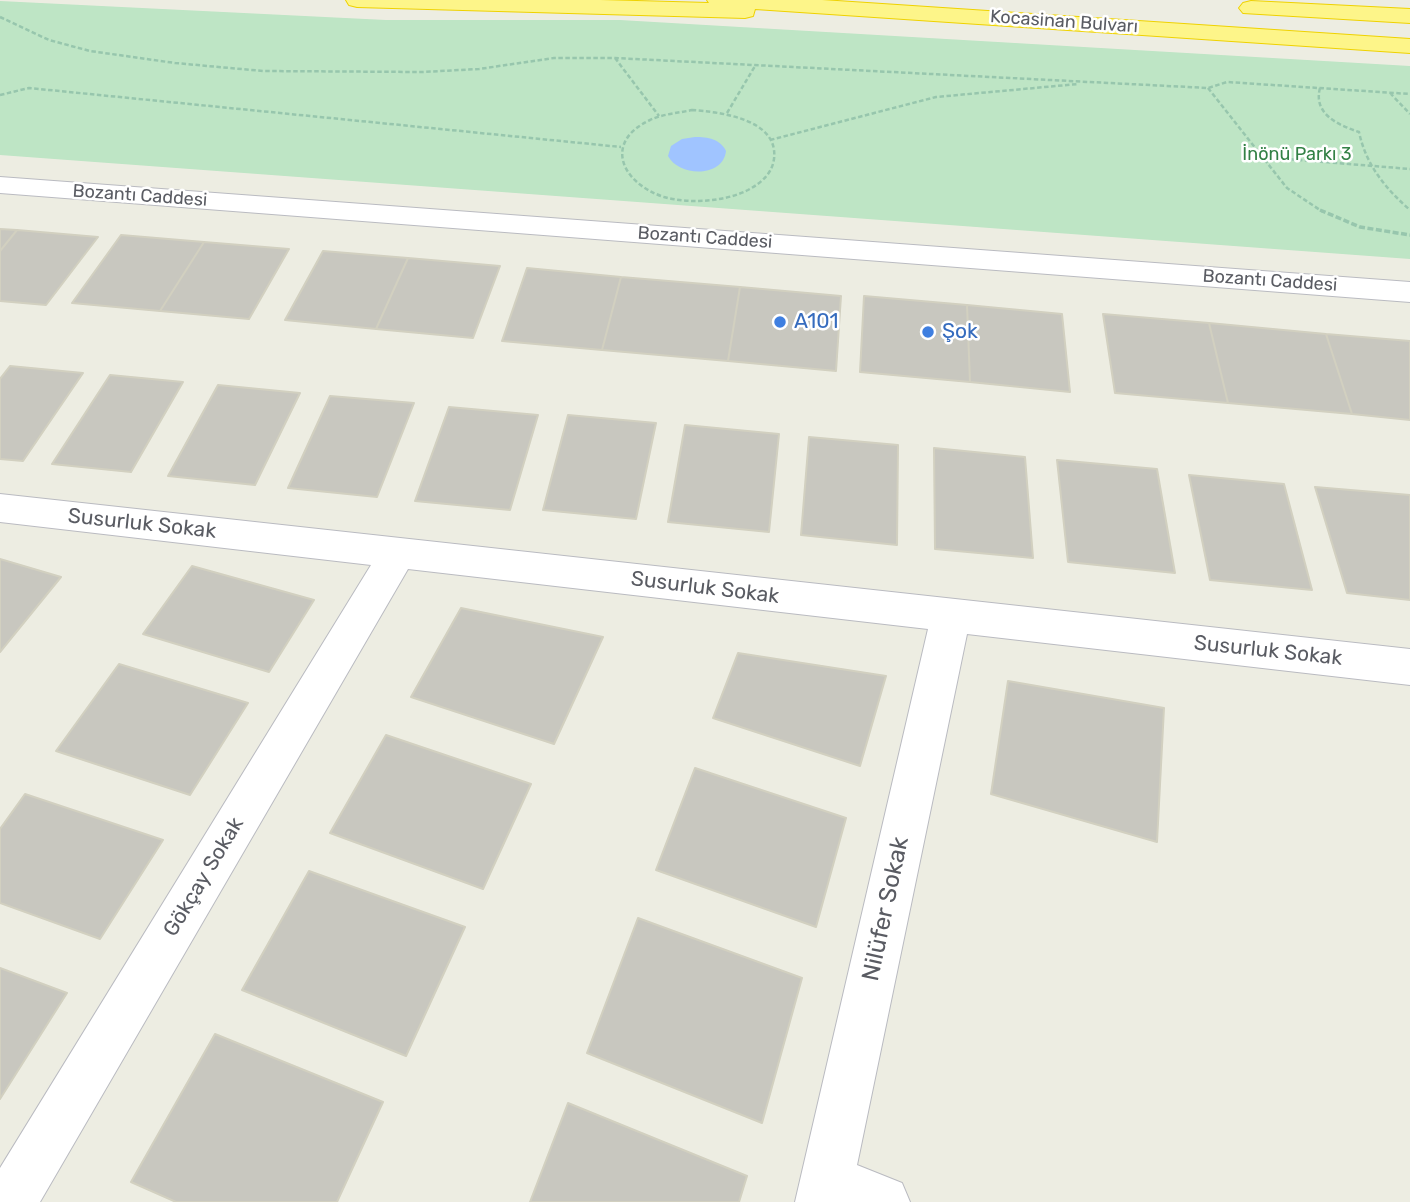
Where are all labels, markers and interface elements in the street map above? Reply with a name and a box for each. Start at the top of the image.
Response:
street label: Kocasinan Bulvarı [989,6,1139,38]
park label: İnönü Parkı 3 [1242,144,1352,166]
street label: Bozantı Caddesi [72,181,208,211]
street label: Bozantı Caddesi [637,223,773,253]
street label: Bozantı Caddesi [1202,266,1338,296]
place label: A101 [794,309,838,335]
marker: A101 [772,314,788,330]
place label: Şok [942,319,978,345]
marker: Şok [920,324,936,340]
street label: Susurluk Sokak [67,504,217,544]
street label: Susurluk Sokak [630,566,780,610]
street label: Susurluk Sokak [1193,631,1343,671]
street label: Gökçay Sokak [159,813,249,941]
street label: Nilüfer Sokak [857,834,915,984]

